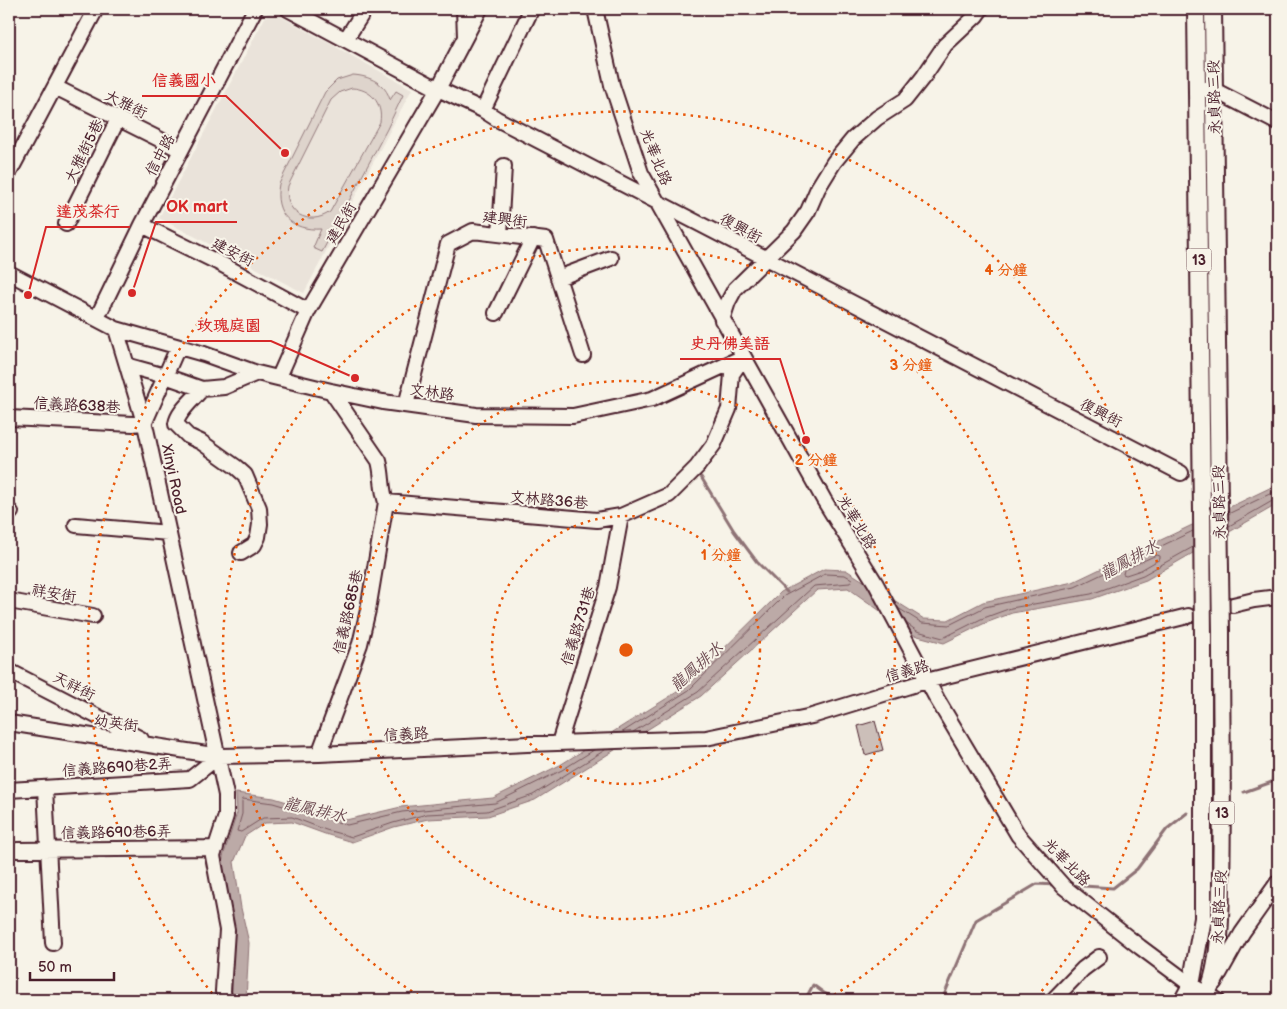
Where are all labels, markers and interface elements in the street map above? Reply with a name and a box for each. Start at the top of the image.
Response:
street label: 永貞路三段 [1204,59,1225,135]
callout: 信義國小 [142,65,226,96]
text: 信義國小 [152,72,216,91]
street label: 大雅街 [101,86,150,123]
street label: 大雅街5巷 [61,116,108,186]
street label: 光華北路 [635,126,676,189]
street label: 信中路 [141,131,179,180]
callout: OK mart [156,191,237,222]
callout: 達茂茶行 [46,196,130,227]
text: OK mart [166,198,229,217]
street label: 建民街 [322,199,361,247]
text: 達茂茶行 [56,203,120,222]
street label: 建興街 [481,207,528,232]
street label: 復興街 [716,209,765,247]
street label: 建安街 [208,234,257,271]
road number: 13 [1186,248,1212,272]
text: 4 分鐘 [985,261,1027,280]
callout: 玫瑰庭園 [187,310,271,341]
text: 玫瑰庭園 [197,317,261,336]
callout: 史丹佛美語 [680,328,780,359]
text: 史丹佛美語 [690,335,770,354]
text: 3 分鐘 [890,356,932,375]
street label: 文林路 [408,380,456,405]
street label: 信義路638巷 [33,394,121,417]
street label: 復興街 [1076,395,1125,432]
street label: Xinyi Road [157,441,190,516]
text: 2 分鐘 [794,451,838,470]
street label: 永貞路三段 [1209,464,1230,540]
street label: 文林路36巷 [509,488,589,513]
street label: 光華北路 [833,492,880,553]
water label: 龍鳳排水 [1097,536,1163,584]
text: 1 分鐘 [701,546,741,565]
street label: 信義路685巷 [329,568,367,656]
street label: 祥安街 [30,580,78,607]
street label: 信義路731巷 [557,584,600,668]
water label: 龍鳳排水 [667,638,728,696]
centre of rings [617,641,635,659]
street label: 信義路 [883,656,931,687]
street label: 天祥街 [49,668,98,705]
street label: 幼英街 [92,711,140,736]
street label: 信義路 [383,724,429,745]
street label: 信義路690巷2弄 [61,754,173,781]
water label: 龍鳳排水 [281,794,349,827]
road number: 13 [1210,801,1234,824]
street label: 信義路690巷6弄 [60,822,172,843]
street label: 光華北路 [1039,834,1094,891]
street label: 永貞路三段 [1208,869,1231,945]
scale bar [30,949,114,981]
text: 50 m [38,958,72,977]

